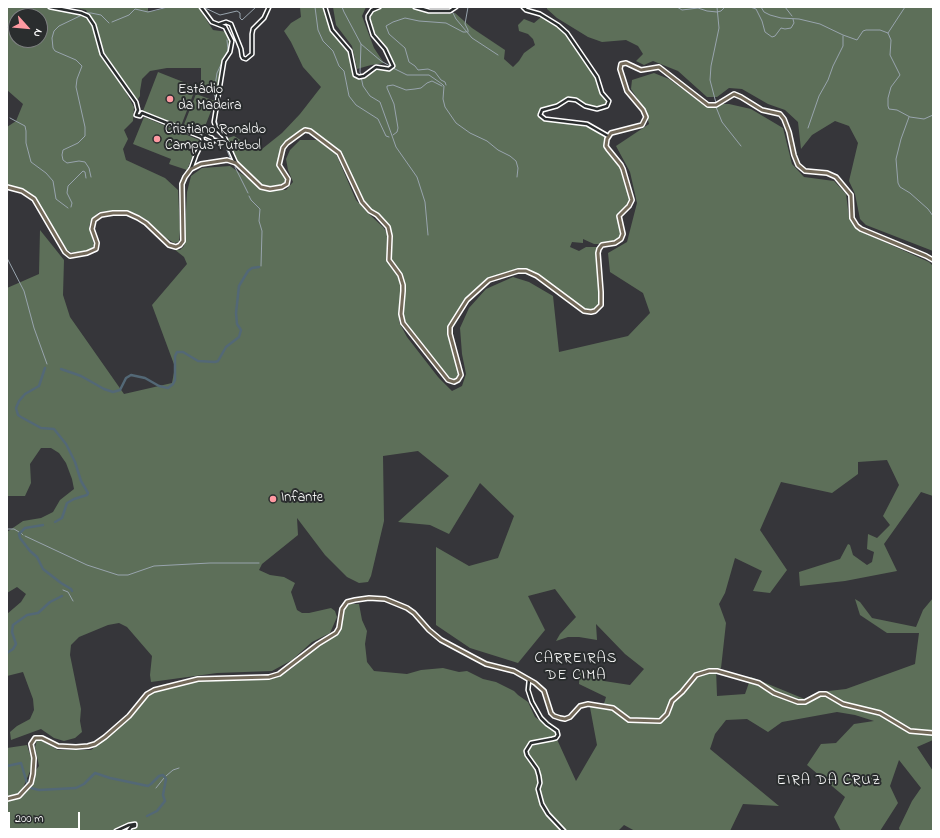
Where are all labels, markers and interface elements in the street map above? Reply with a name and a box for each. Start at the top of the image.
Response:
north arrow [8,8,48,48]
text: N [29,26,47,40]
place label: Estádio da Madeira [178,83,242,116]
marker: Estádio da Madeira [165,94,175,104]
place label: Cristiano Ronaldo Campus Futebol [165,123,266,156]
marker: Cristiano Ronaldo Campus Futebol [152,134,162,144]
place label: Infante [281,491,323,507]
marker: Infante [268,494,278,504]
district label: CARREIRAS DE CIMA [535,651,617,686]
district label: EIRA DA CRUZ [777,773,881,791]
scale bar [10,804,82,830]
text: 200 m [15,810,44,828]

